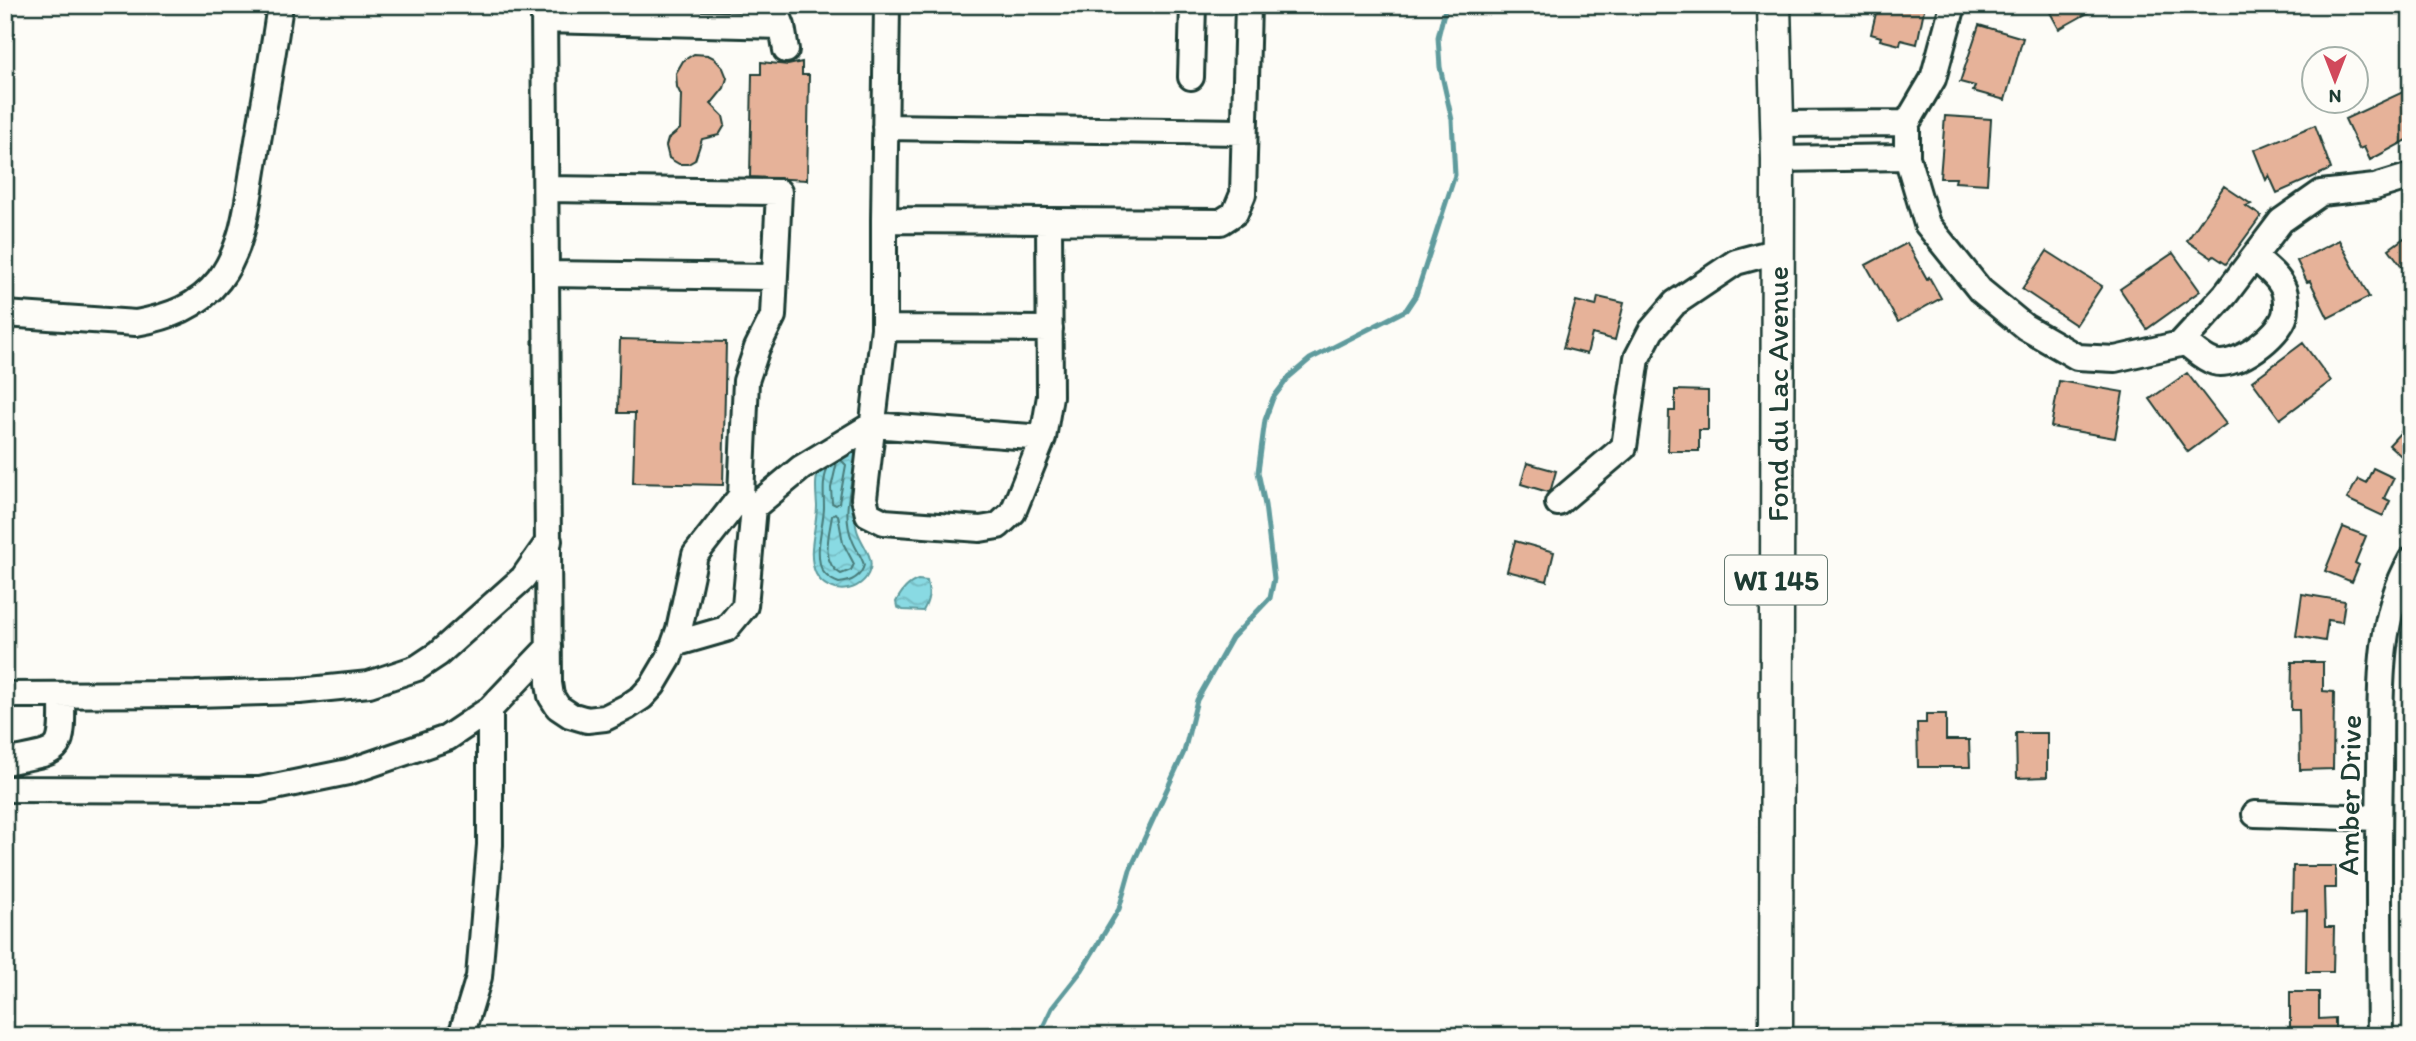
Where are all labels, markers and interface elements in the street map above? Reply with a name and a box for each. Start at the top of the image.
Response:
north arrow [2300,46,2370,116]
text: N [2329,85,2341,108]
street label: Fond du Lac Avenue [1759,266,1796,522]
road number: WI 145 [1725,556,1827,604]
street label: Amber Drive [2329,714,2369,876]

